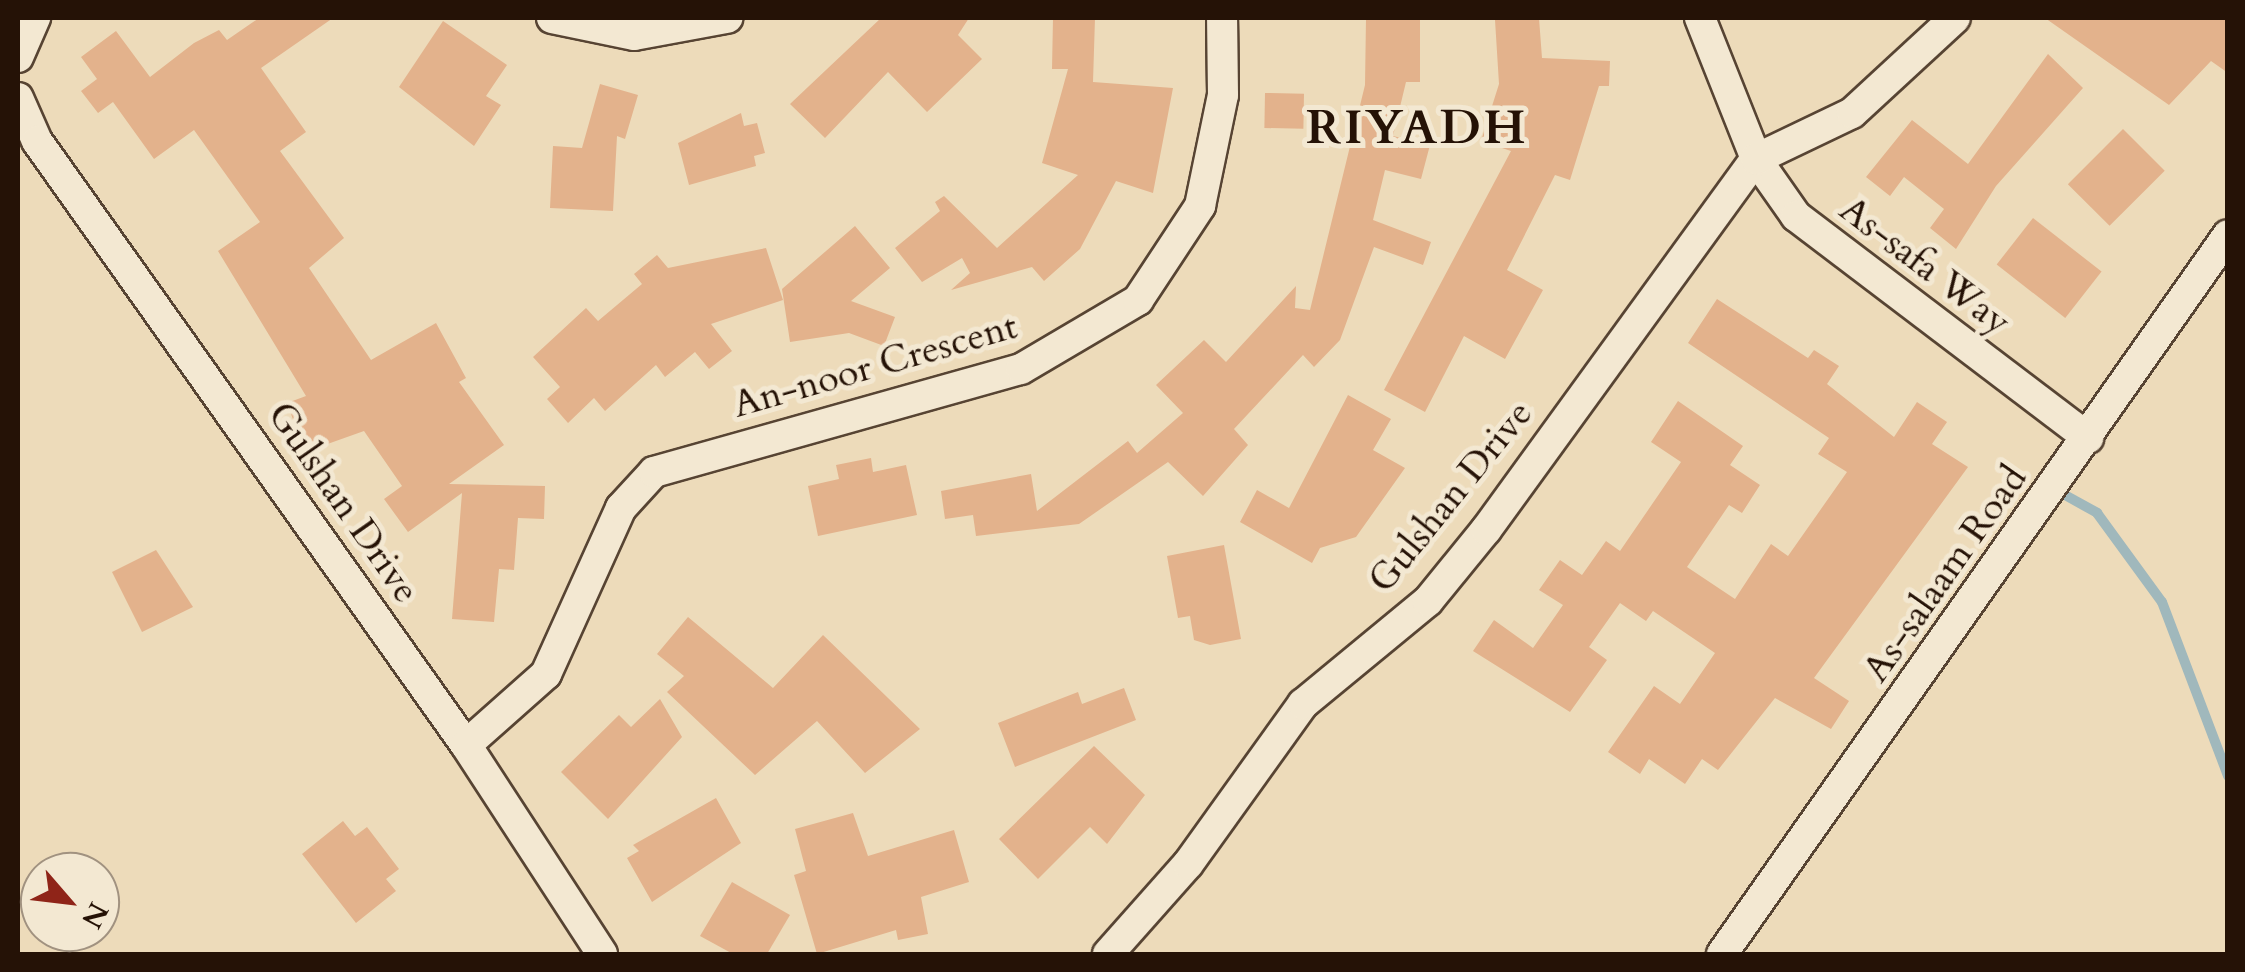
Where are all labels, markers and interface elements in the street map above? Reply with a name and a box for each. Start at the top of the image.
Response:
district label: RIYADH [1306,99,1528,157]
street label: As-safa Way [1830,187,2020,345]
street label: An-noor Crescent [728,304,1022,428]
street label: Gulshan Drive [1360,392,1542,602]
street label: Gulshan Drive [257,394,429,612]
street label: As-salaam Road [1853,457,2037,691]
north arrow [20,852,120,952]
text: N [72,895,117,935]

